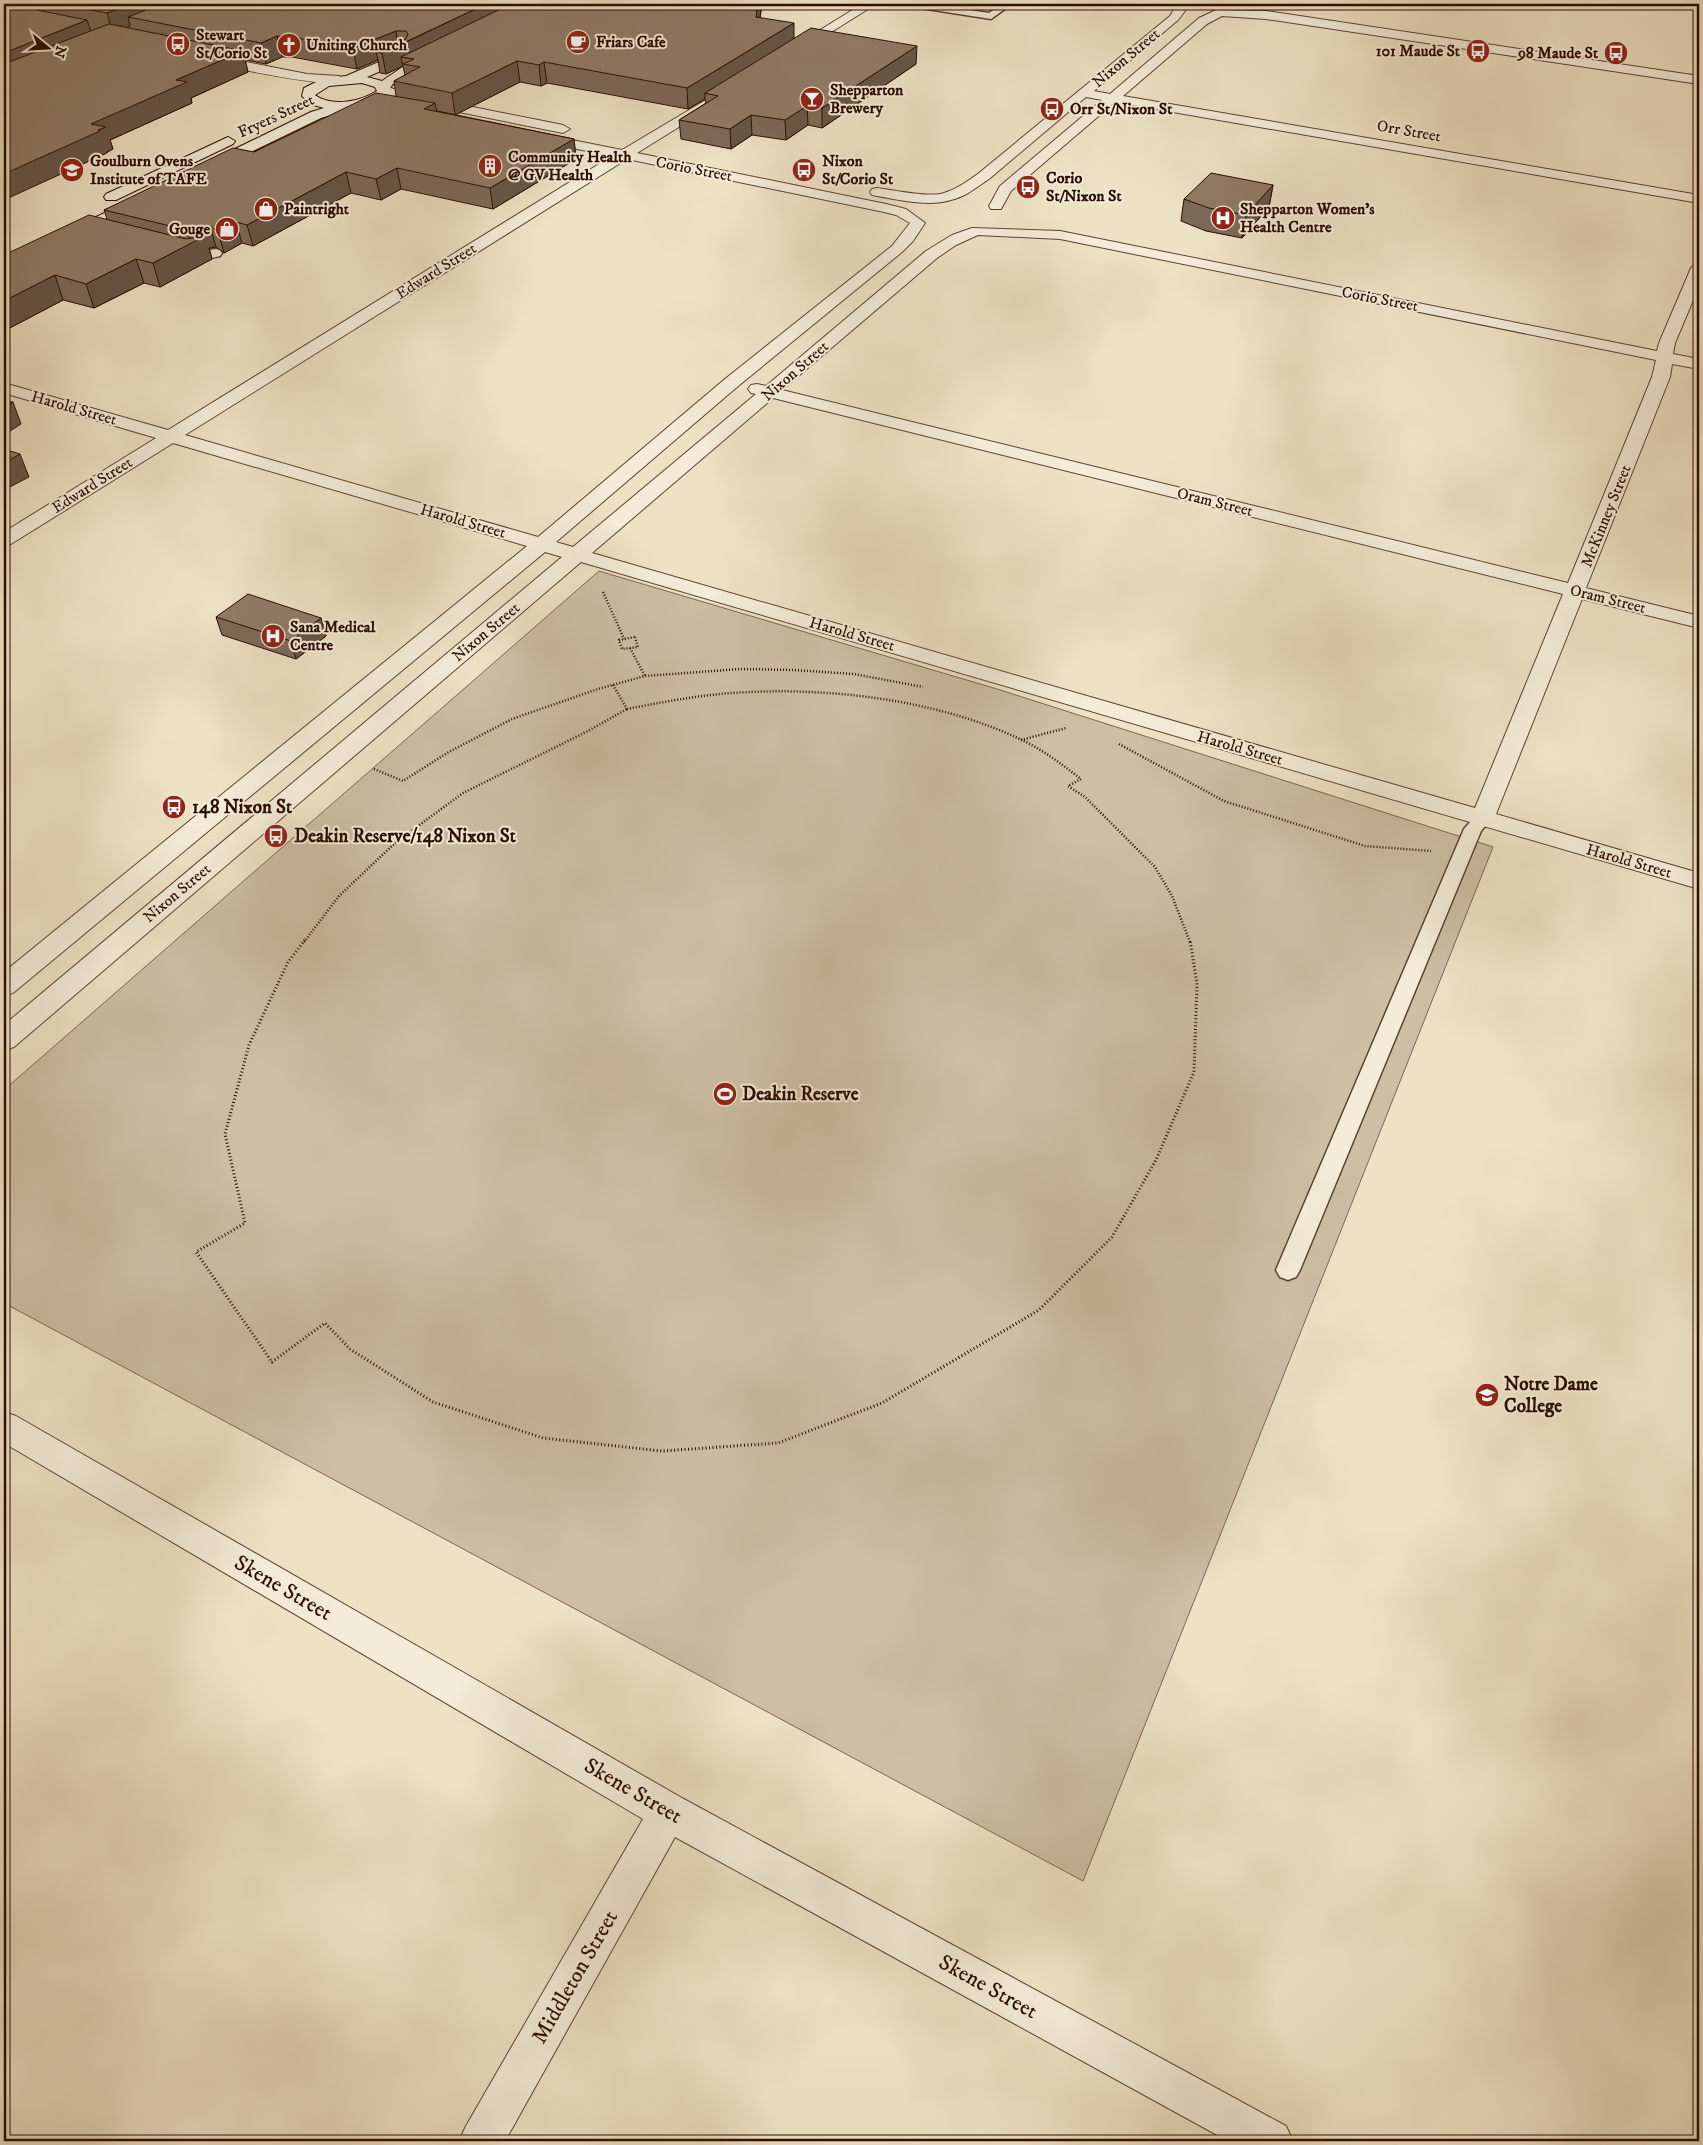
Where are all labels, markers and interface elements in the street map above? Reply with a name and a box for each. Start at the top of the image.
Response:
north arrow [22,22,72,72]
street label: Nixon Street [1088,24,1164,92]
place label: Stewart St/Corio St [196,25,268,63]
cafe icon: Friars Cafe [565,29,591,55]
bus stop icon: Stewart St/Corio St [165,31,191,57]
church icon: Uniting Church [276,32,302,58]
place label: Friars Cafe [596,32,666,52]
place label: Uniting Church [306,35,408,55]
bus stop icon: 101 Maude St [1465,38,1491,64]
bus stop icon: 98 Maude St [1603,40,1629,66]
place label: 101 Maude St [1376,41,1461,61]
text: N [49,43,70,60]
place label: 98 Maude St [1517,43,1599,63]
place label: Shepparton Brewery [830,80,904,118]
bar icon: Shepparton Brewery [799,86,825,112]
street label: Fryers Street [235,90,317,142]
bus stop icon: Orr St/Nixon St [1039,96,1065,122]
place label: Orr St/Nixon St [1070,99,1173,119]
street label: Orr Street [1375,116,1443,146]
place label: Community Health @ GV Health [508,147,632,185]
place label: Goulburn Ovens Institute of TAFE [90,151,207,189]
place label: Nixon St/Corio St [822,151,894,189]
street label: Corio Street [654,152,734,186]
building icon: Community Health @ GV Health [477,153,503,179]
school or university icon: Goulburn Ovens Institute of TAFE [59,157,85,183]
bus stop icon: Nixon St/Corio St [791,157,817,183]
place label: Corio St/Nixon St [1046,168,1122,206]
bus stop icon: Corio St/Nixon St [1015,174,1041,200]
shop icon: Paintright [253,196,279,222]
place label: Paintright [284,199,350,219]
place label: Shepparton Women's Health Centre [1240,199,1375,237]
hospital icon: Shepparton Women's Health Centre [1210,205,1236,231]
shop icon: Gouge [214,216,240,242]
place label: Gouge [169,219,210,239]
street label: Edward Street [392,238,480,304]
street label: Corio Street [1340,282,1420,316]
street label: Nixon Street [757,337,833,405]
street label: Harold Street [29,386,119,430]
street label: Edward Street [48,452,136,518]
street label: McKinney Street [1576,462,1636,570]
street label: Oram Street [1175,483,1255,521]
street label: Harold Street [418,499,508,543]
street label: Oram Street [1568,580,1648,618]
street label: Nixon Street [448,598,524,666]
street label: Harold Street [807,612,897,656]
place label: Sana Medical Centre [290,617,377,655]
hospital icon: Sana Medical Centre [260,623,286,649]
street label: Harold Street [1195,726,1285,770]
bus stop icon: 148 Nixon St [161,794,187,820]
place label: 148 Nixon St [192,796,293,819]
bus stop icon: Deakin Reserve/148 Nixon St [263,823,289,849]
place label: Deakin Reserve/148 Nixon St [294,825,517,848]
street label: Harold Street [1584,839,1674,883]
street label: Nixon Street [139,859,215,927]
sports icon: Deakin Reserve [712,1081,738,1107]
place label: Deakin Reserve [742,1083,859,1106]
place label: Notre Dame College [1504,1373,1598,1418]
school or university icon: Notre Dame College [1474,1382,1500,1408]
street label: Skene Street [229,1549,337,1627]
street label: Skene Street [579,1752,687,1830]
street label: Middleton Street [526,1906,624,2048]
street label: Skene Street [934,1949,1042,2025]

